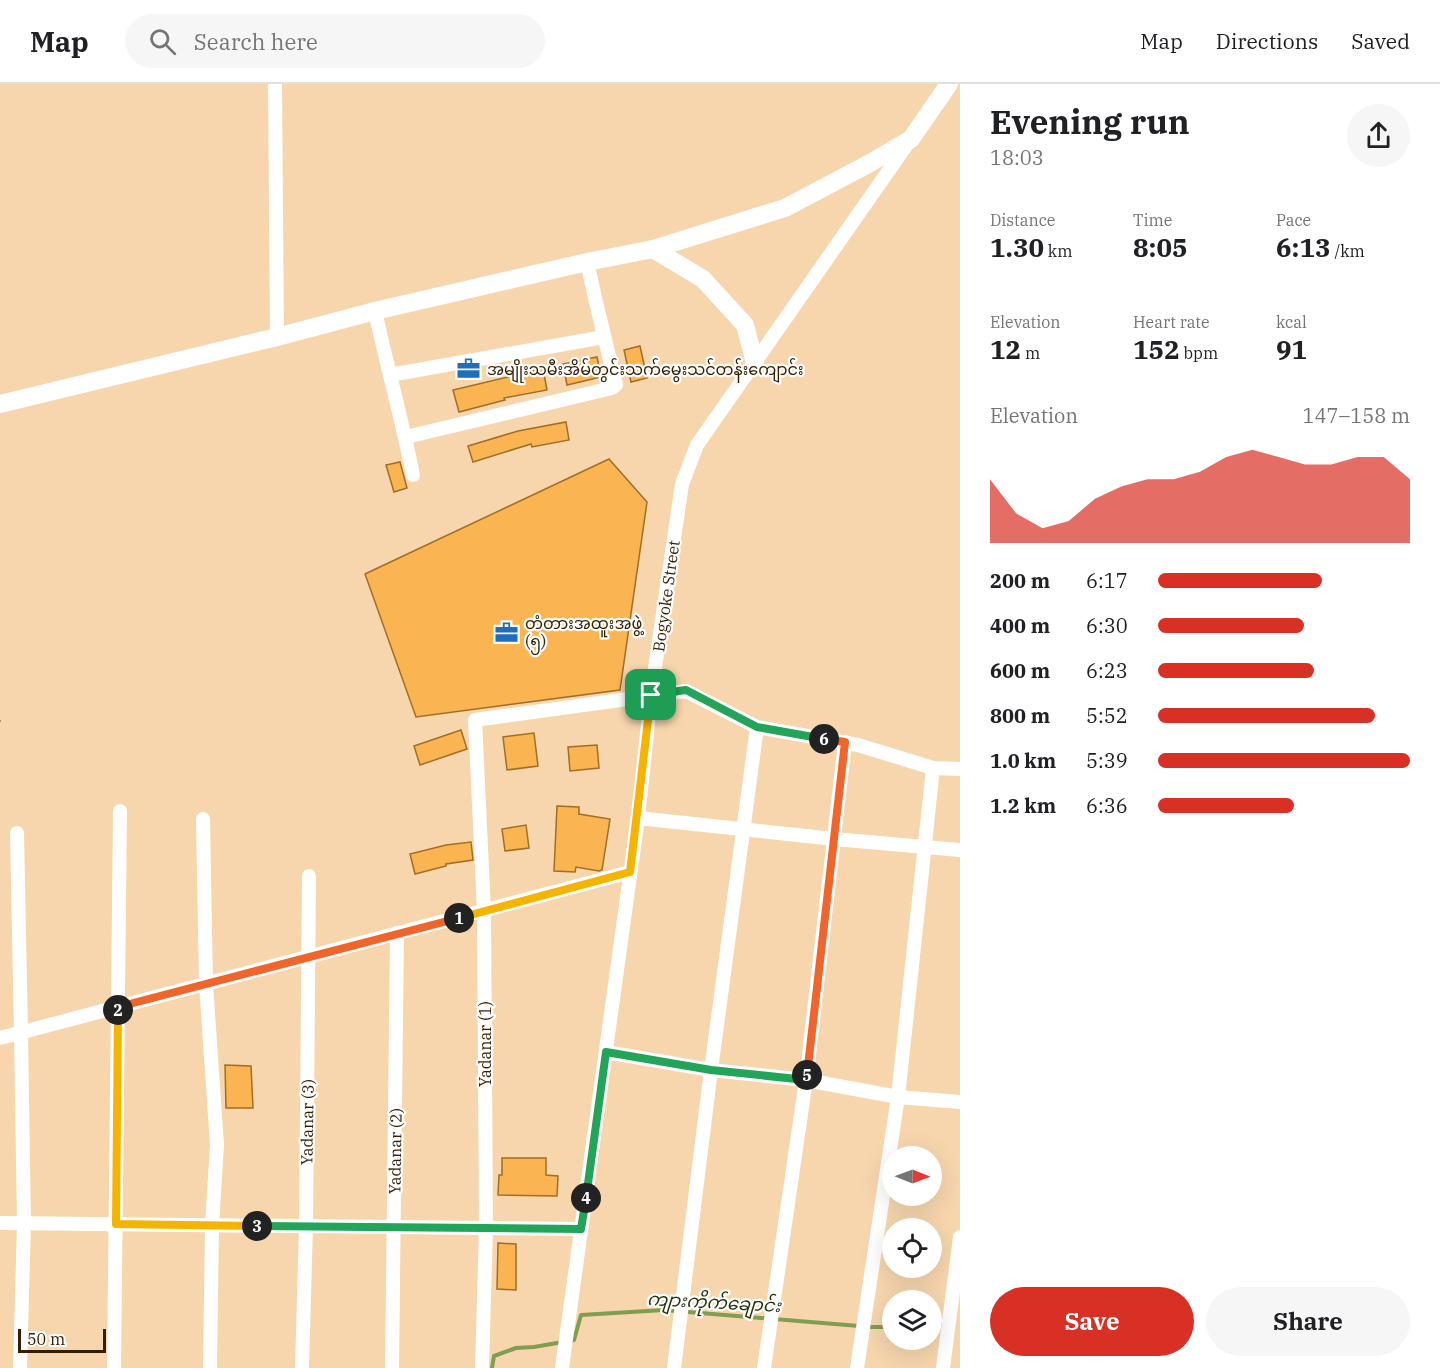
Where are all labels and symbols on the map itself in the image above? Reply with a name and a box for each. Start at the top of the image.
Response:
office icon: အမျိုးသမီးအိမ်တွင်းသက်မွေးသင်တန်းကျောင်း [456,356,482,382]
place label: အမျိုးသမီးအိမ်တွင်းသက်မွေးသင်တန်းကျောင်း [487,358,803,383]
street label: Bogyoke Street [648,539,684,653]
place label: တံတားအထူးအဖွဲ့ (၅) [525,613,645,655]
office icon: တံတားအထူးအဖွဲ့ (၅) [494,619,520,645]
pin [625,669,676,720]
pin: 6 [809,724,839,754]
pin: 1 [444,903,474,933]
pin: 2 [103,995,133,1025]
street label: Yadanar (1) [475,1001,495,1087]
pin: 5 [792,1060,822,1090]
street label: Yadanar (3) [296,1079,318,1165]
street label: Yadanar (2) [384,1108,406,1194]
north arrow [882,1146,942,1206]
pin: 4 [571,1183,601,1213]
pin: 3 [242,1211,272,1241]
water label: ကျားကိုက်ချောင်း [646,1286,783,1321]
scale bar [18,1326,106,1354]

